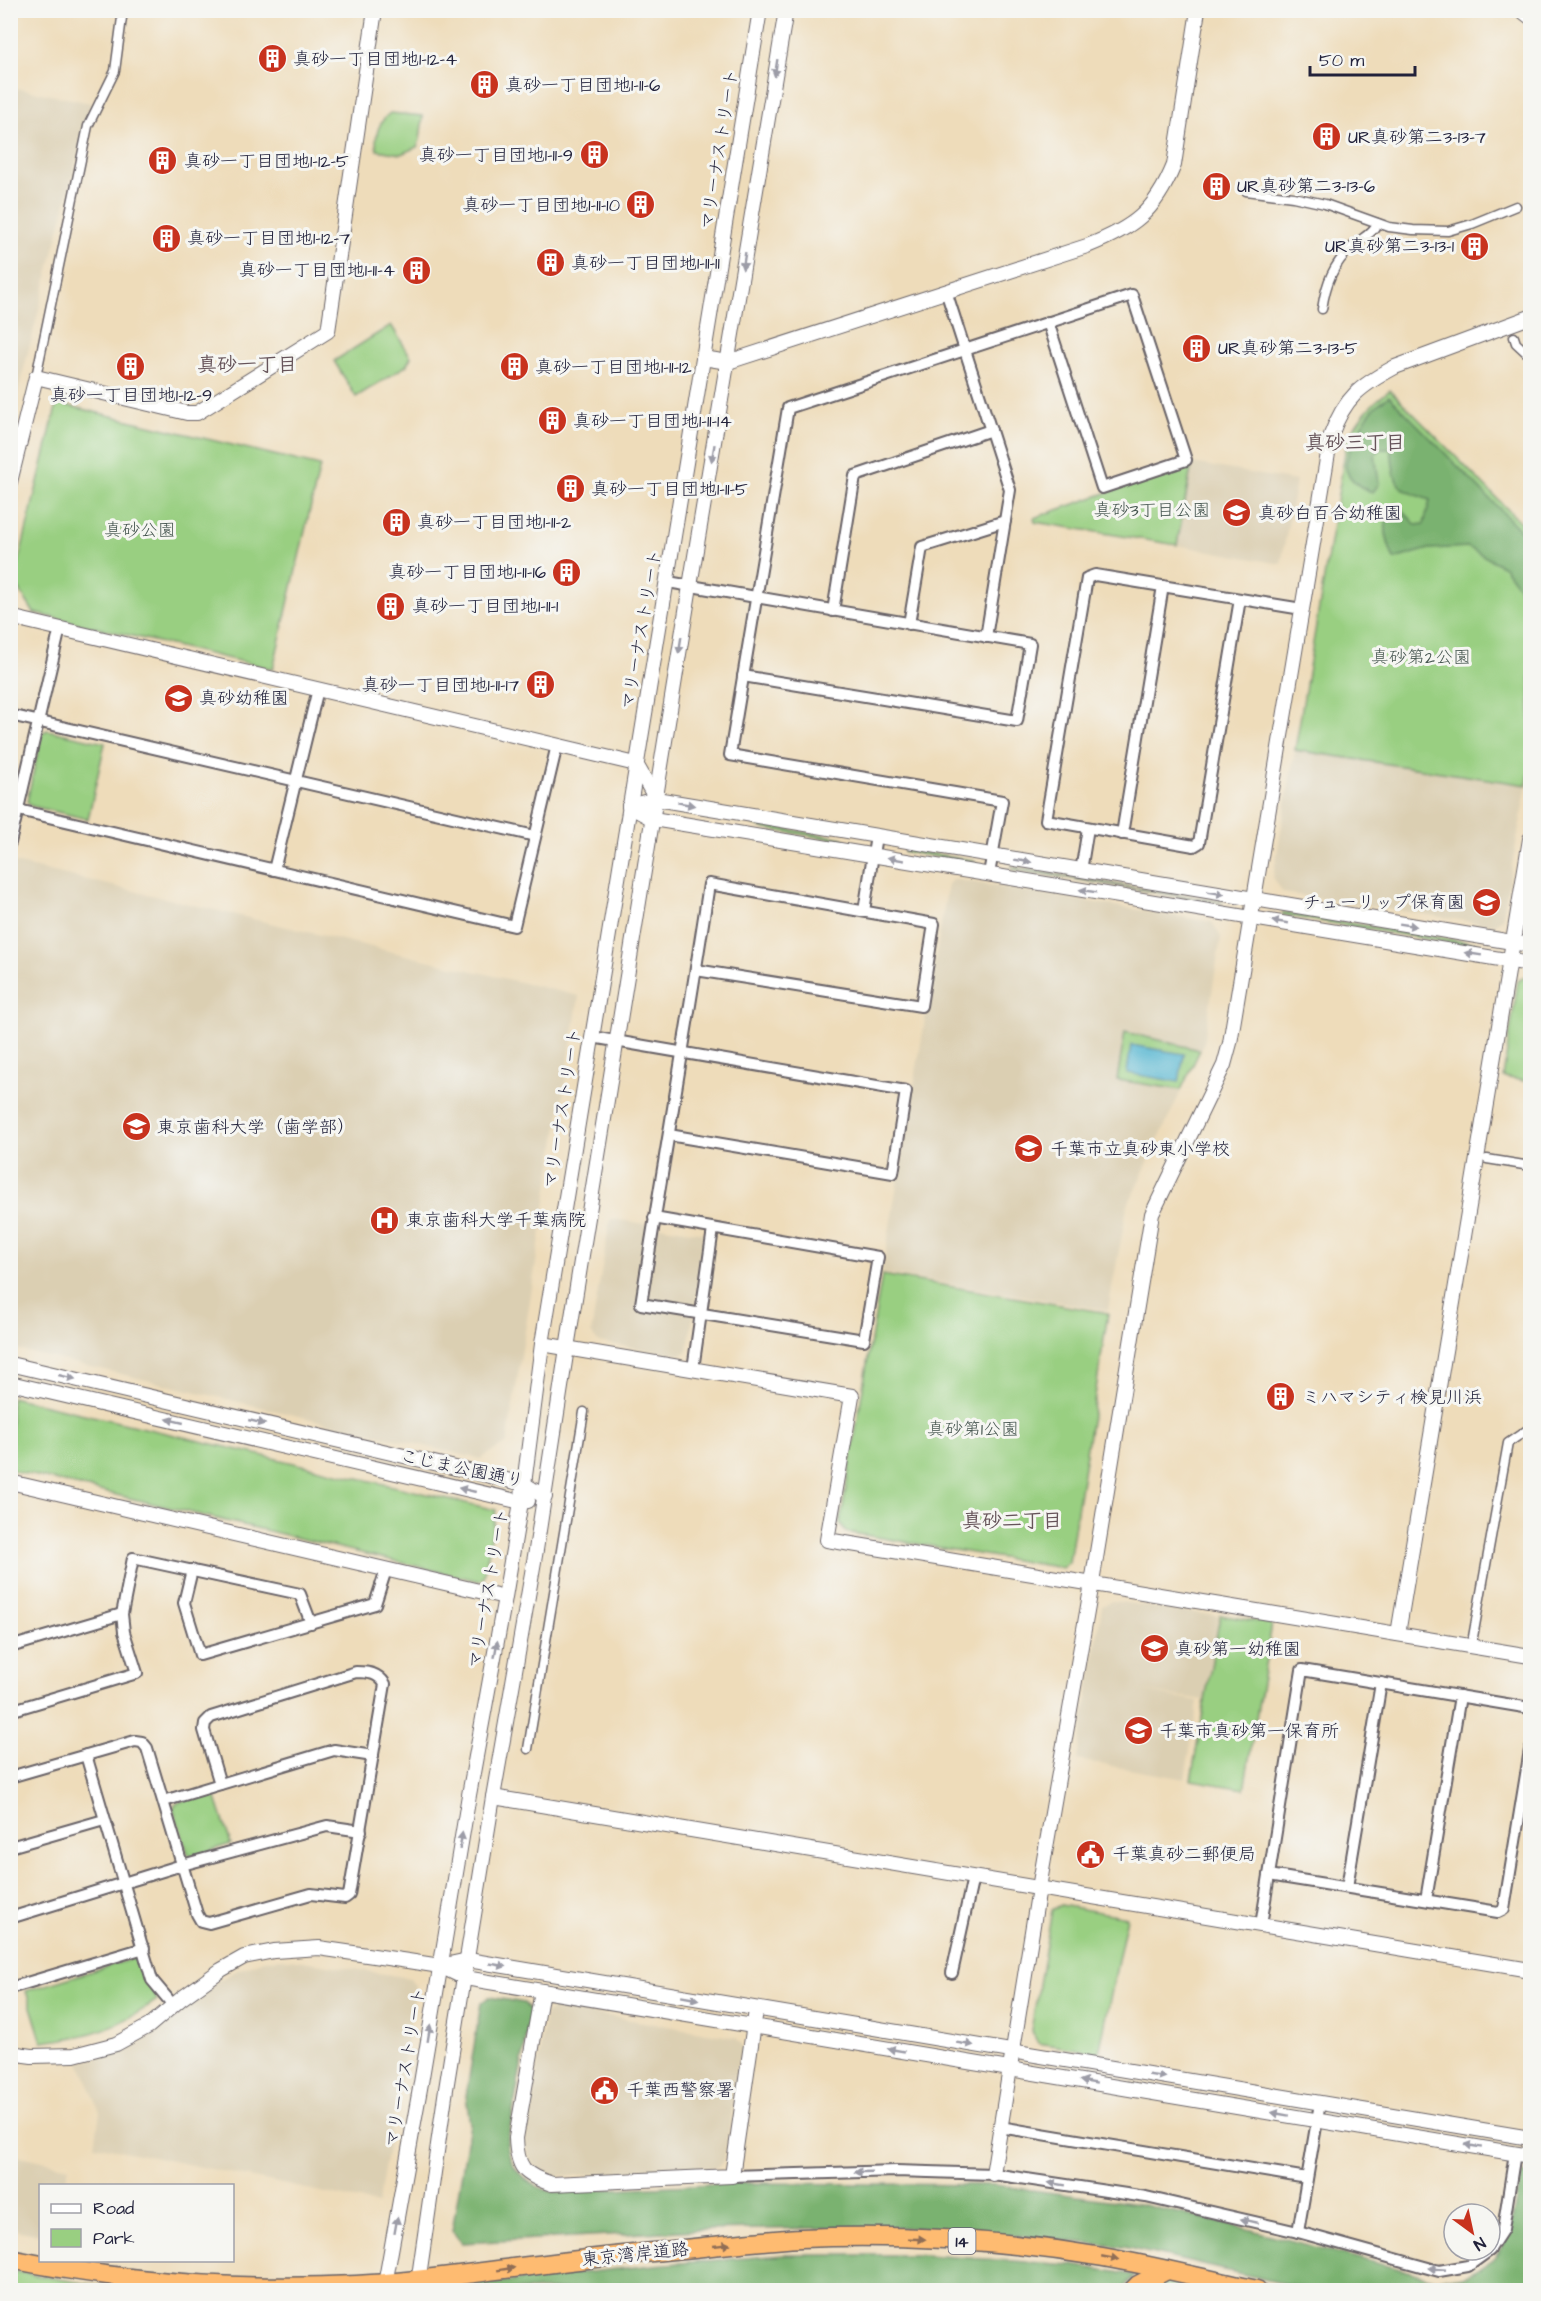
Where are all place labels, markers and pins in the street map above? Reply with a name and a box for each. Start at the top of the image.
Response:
building icon: 真砂一丁目団地1-12-4 [256,43,288,75]
place label: 真砂一丁目団地1-12-4 [293,47,457,72]
building icon: 真砂一丁目団地1-11-6 [468,69,500,101]
place label: 真砂一丁目団地1-11-6 [505,73,660,98]
building icon: UR真砂第二3-13-7 [1311,121,1343,153]
place label: UR真砂第二3-13-7 [1348,125,1486,150]
building icon: 真砂一丁目団地1-11-9 [578,139,610,171]
place label: 真砂一丁目団地1-11-9 [419,143,573,168]
building icon: 真砂一丁目団地1-12-5 [147,145,179,177]
place label: 真砂一丁目団地1-12-5 [184,149,349,174]
building icon: UR真砂第二3-13-6 [1200,170,1232,202]
place label: UR真砂第二3-13-6 [1237,174,1375,199]
building icon: 真砂一丁目団地1-11-10 [625,189,657,221]
place label: 真砂一丁目団地1-11-10 [462,193,620,218]
building icon: 真砂一丁目団地1-12-7 [150,222,182,254]
place label: 真砂一丁目団地1-12-7 [187,226,350,251]
building icon: UR真砂第二3-13-1 [1459,230,1491,262]
place label: UR真砂第二3-13-1 [1325,234,1454,259]
building icon: 真砂一丁目団地1-11-11 [534,247,566,279]
place label: 真砂一丁目団地1-11-11 [571,251,720,276]
building icon: 真砂一丁目団地1-11-4 [400,254,432,286]
place label: 真砂一丁目団地1-11-4 [239,258,395,283]
building icon: UR真砂第二3-13-5 [1181,332,1213,364]
place label: UR真砂第二3-13-5 [1218,336,1358,361]
building icon: 真砂一丁目団地1-12-9 [115,350,147,382]
building icon: 真砂一丁目団地1-11-12 [498,351,530,383]
place label: 真砂一丁目団地1-11-12 [535,355,692,380]
place label: 真砂一丁目団地1-12-9 [50,383,212,408]
building icon: 真砂一丁目団地1-11-14 [536,405,568,437]
place label: 真砂一丁目団地1-11-14 [573,409,732,434]
building icon: 真砂一丁目団地1-11-5 [554,473,586,505]
place label: 真砂一丁目団地1-11-5 [591,477,748,502]
school or university icon: 真砂白百合幼稚園 [1221,497,1253,529]
place label: 真砂白百合幼稚園 [1258,501,1402,526]
building icon: 真砂一丁目団地1-11-2 [380,506,412,538]
place label: 真砂一丁目団地1-11-2 [417,510,572,535]
building icon: 真砂一丁目団地1-11-16 [551,556,583,588]
place label: 真砂一丁目団地1-11-16 [388,560,546,585]
building icon: 真砂一丁目団地1-11-1 [375,590,407,622]
place label: 真砂一丁目団地1-11-1 [412,594,558,619]
building icon: 真砂一丁目団地1-11-17 [524,669,556,701]
place label: 真砂一丁目団地1-11-17 [362,673,519,698]
school or university icon: 真砂幼稚園 [162,682,194,714]
place label: 真砂幼稚園 [199,686,289,711]
school or university icon: チューリップ保育園 [1470,886,1502,918]
place label: チューリップ保育園 [1303,890,1465,915]
school or university icon: 東京歯科大学（歯学部） [120,1111,152,1143]
place label: 東京歯科大学（歯学部） [157,1115,355,1140]
school or university icon: 千葉市立真砂東小学校 [1013,1133,1045,1165]
place label: 千葉市立真砂東小学校 [1050,1137,1230,1162]
hospital icon: 東京歯科大学千葉病院 [369,1204,401,1236]
place label: 東京歯科大学千葉病院 [406,1208,586,1233]
building icon: ミハマシティ検見川浜 [1265,1381,1297,1413]
place label: ミハマシティ検見川浜 [1302,1385,1482,1410]
school or university icon: 真砂第一幼稚園 [1138,1633,1170,1665]
place label: 真砂第一幼稚園 [1175,1637,1301,1662]
school or university icon: 千葉市真砂第一保育所 [1122,1715,1154,1747]
place label: 千葉市真砂第一保育所 [1159,1719,1339,1744]
public building icon: 千葉真砂二郵便局 [1075,1838,1107,1870]
place label: 千葉真砂二郵便局 [1112,1842,1256,1867]
public building icon: 千葉西警察署 [589,2074,621,2106]
place label: 千葉西警察署 [626,2078,734,2103]

